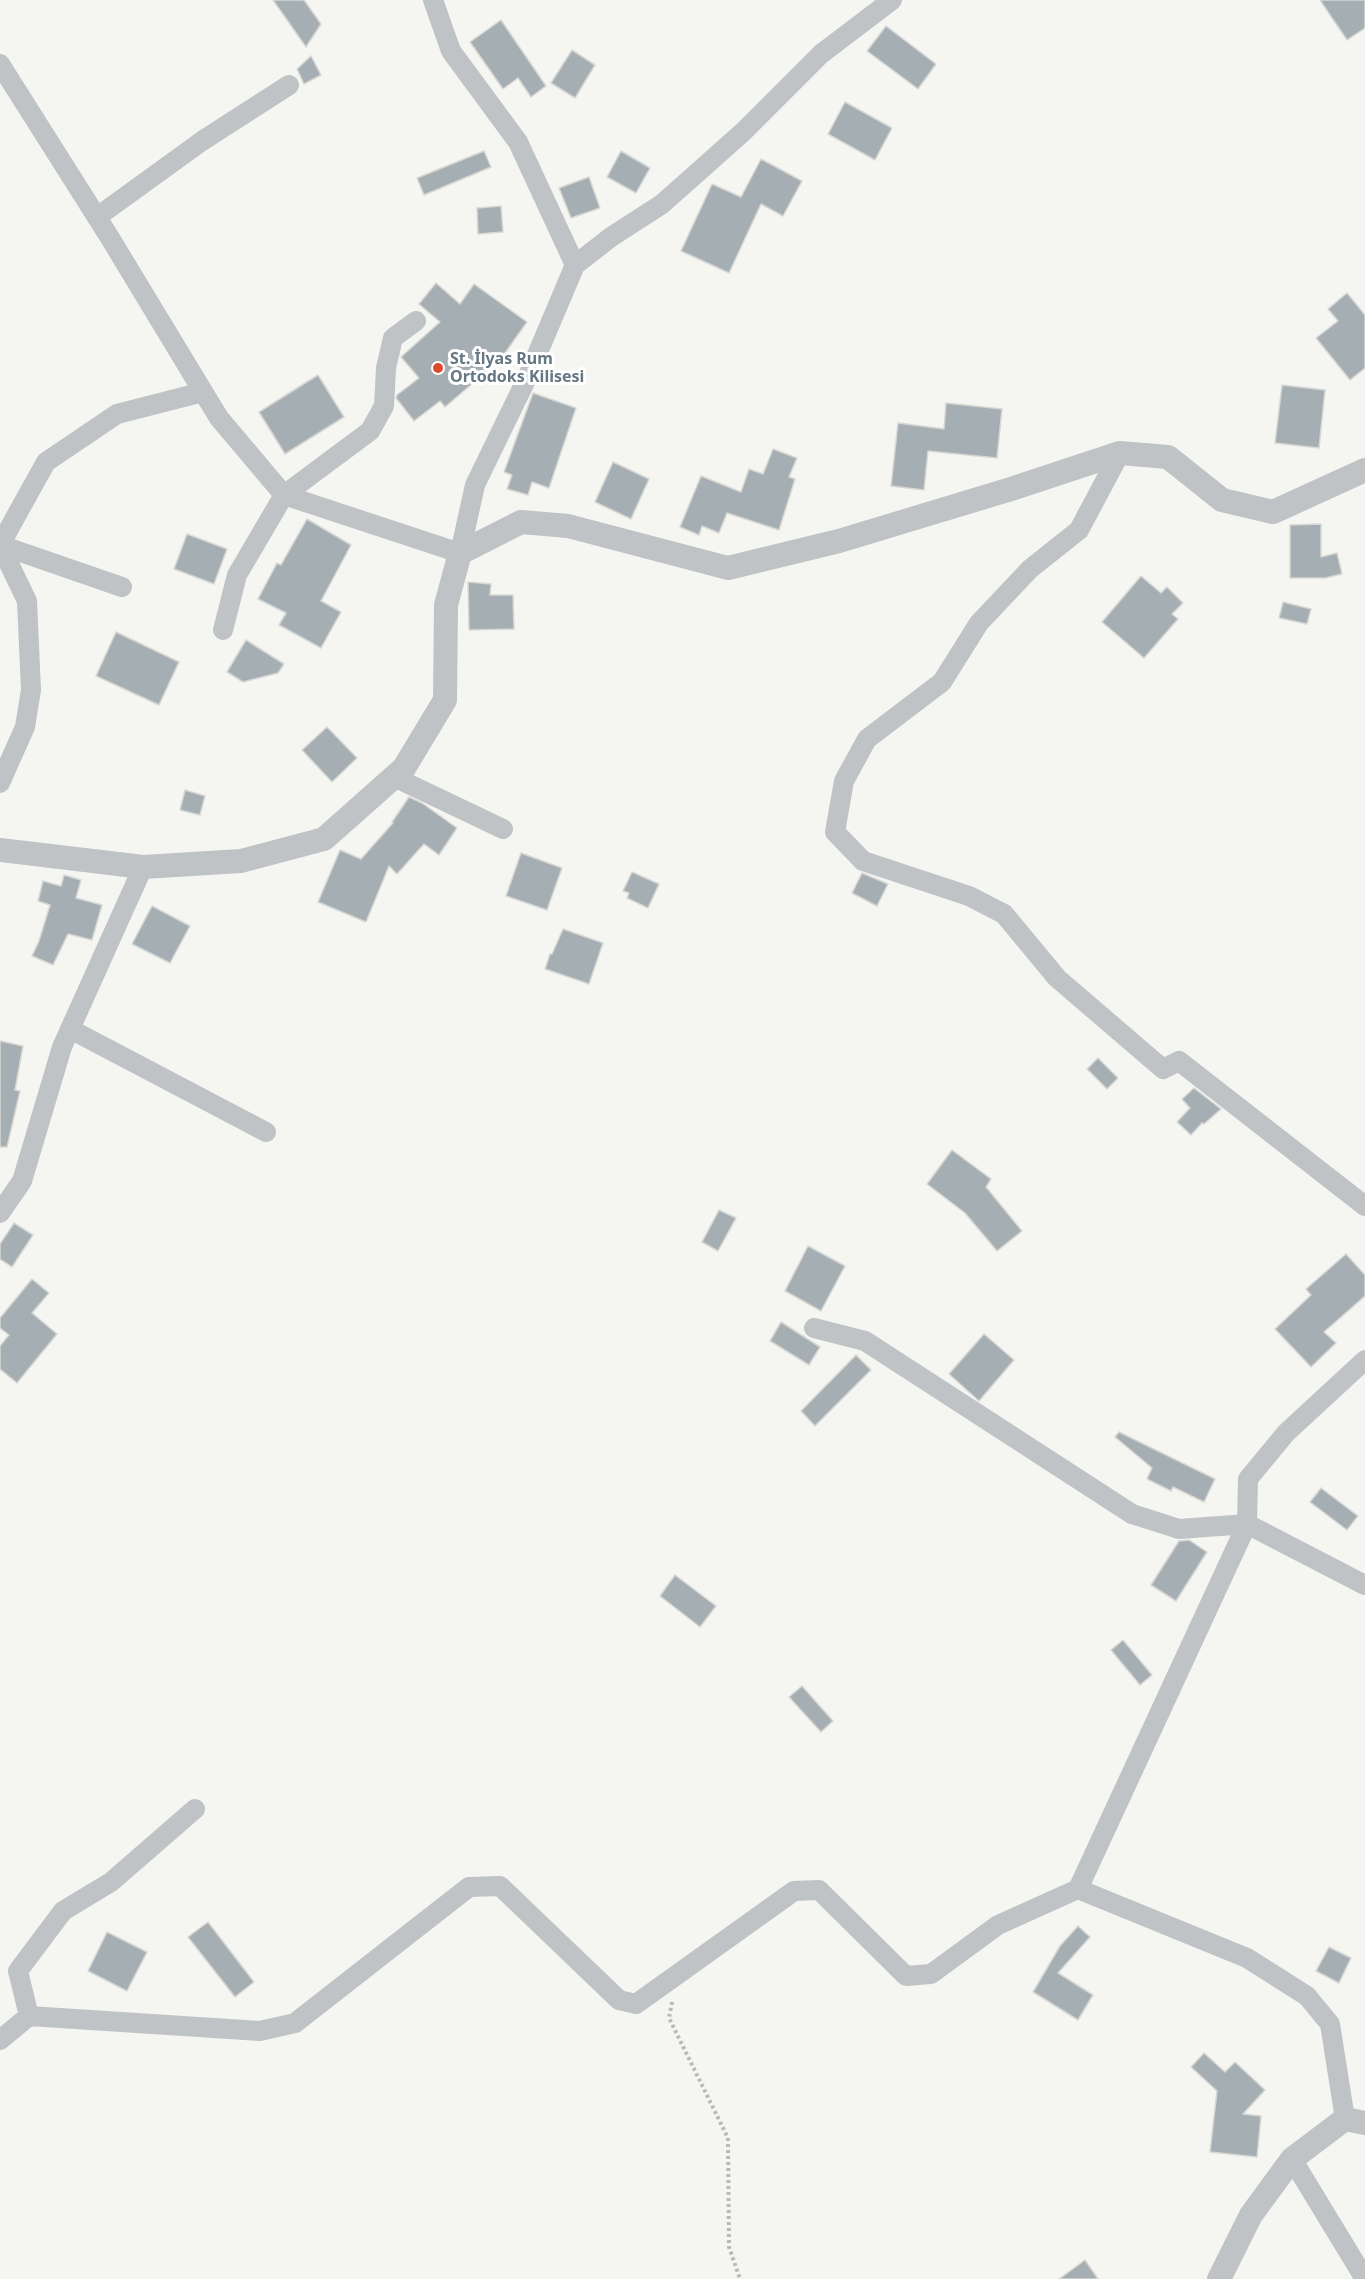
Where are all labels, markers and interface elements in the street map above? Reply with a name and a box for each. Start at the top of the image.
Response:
place label: St. İlyas Rum Ortodoks Kilisesi [450,349,584,387]
marker: St. İlyas Rum Ortodoks Kilisesi [431,361,445,375]

